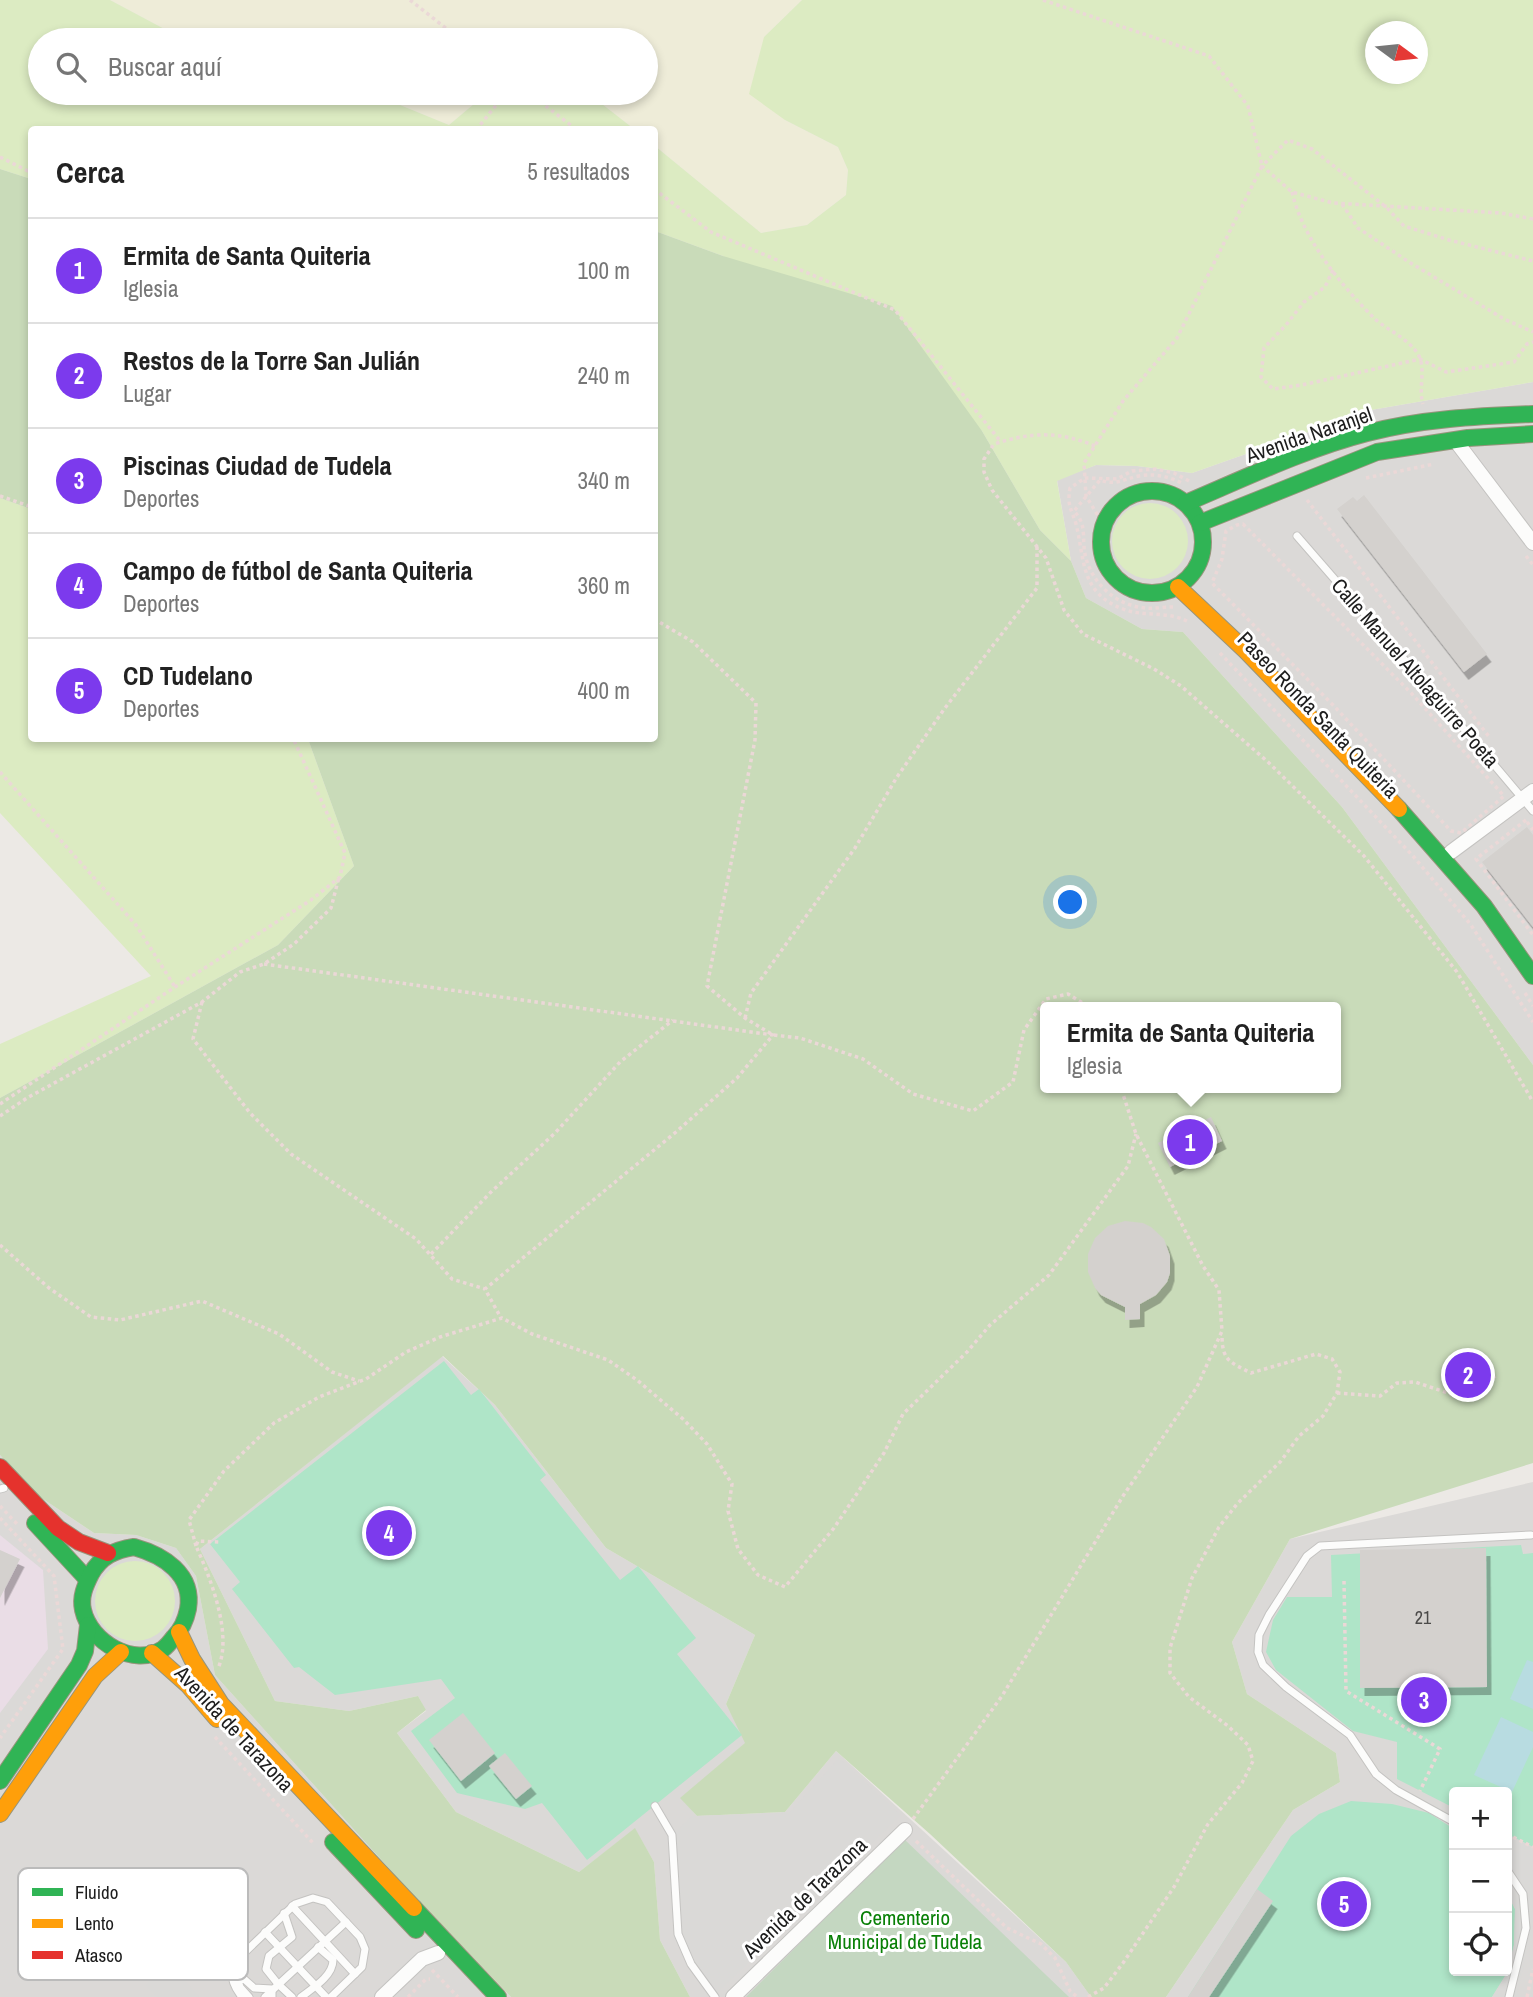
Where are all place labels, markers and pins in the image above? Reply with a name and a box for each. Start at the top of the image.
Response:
pin: 1 [1167,1116,1213,1168]
pin: 2 [1445,1349,1491,1401]
pin: 4 [366,1507,412,1559]
pin: 3 [1401,1674,1447,1726]
pin: 5 [1321,1878,1367,1930]

